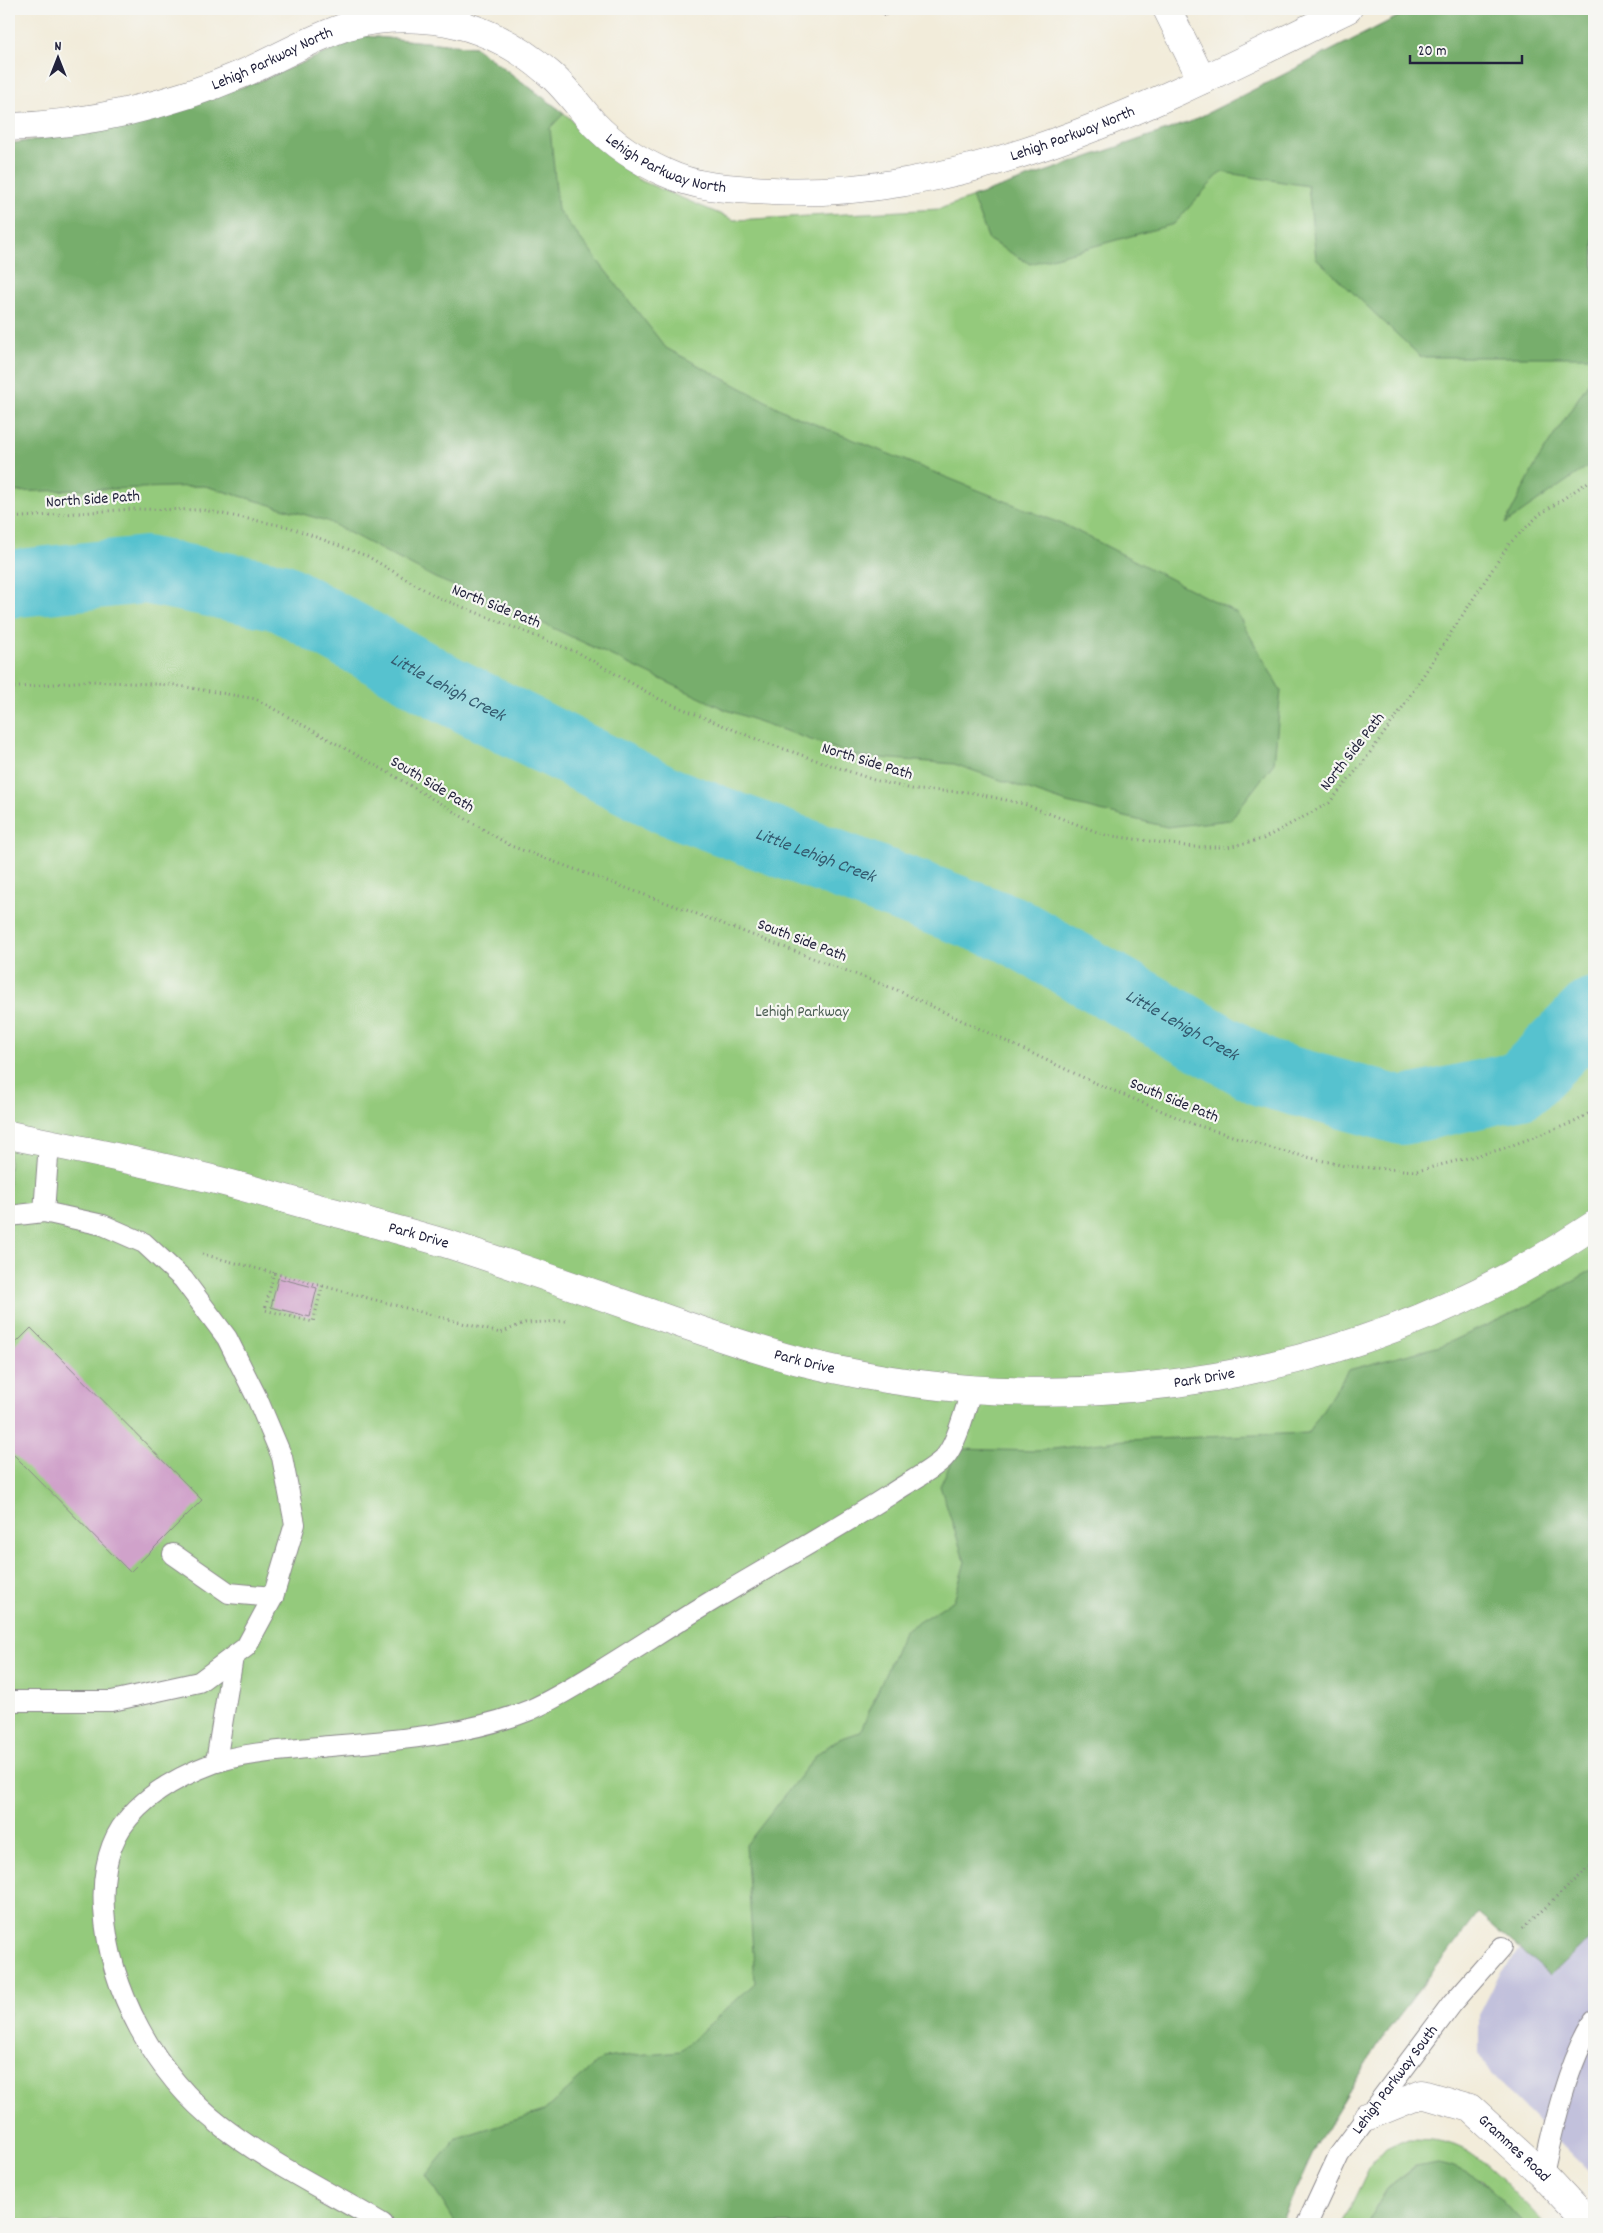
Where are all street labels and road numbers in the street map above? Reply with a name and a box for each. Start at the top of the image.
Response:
street label: Lehigh Parkway North [208,21,336,97]
street label: Lehigh Parkway North [1007,100,1138,168]
street label: Lehigh Parkway North [600,128,727,200]
street label: North Side Path [45,485,141,515]
street label: North Side Path [448,579,544,635]
street label: North Side Path [1315,708,1391,796]
street label: North Side Path [819,737,915,787]
street label: South Side Path [386,751,478,819]
street label: South Side Path [754,913,850,969]
street label: South Side Path [1126,1073,1222,1129]
street label: Park Drive [386,1216,452,1255]
street label: Park Drive [771,1343,837,1381]
street label: Park Drive [1172,1362,1237,1395]
street label: Lehigh Parkway South [1347,2020,1444,2139]
street label: Grammes Road [1473,2109,1556,2187]

